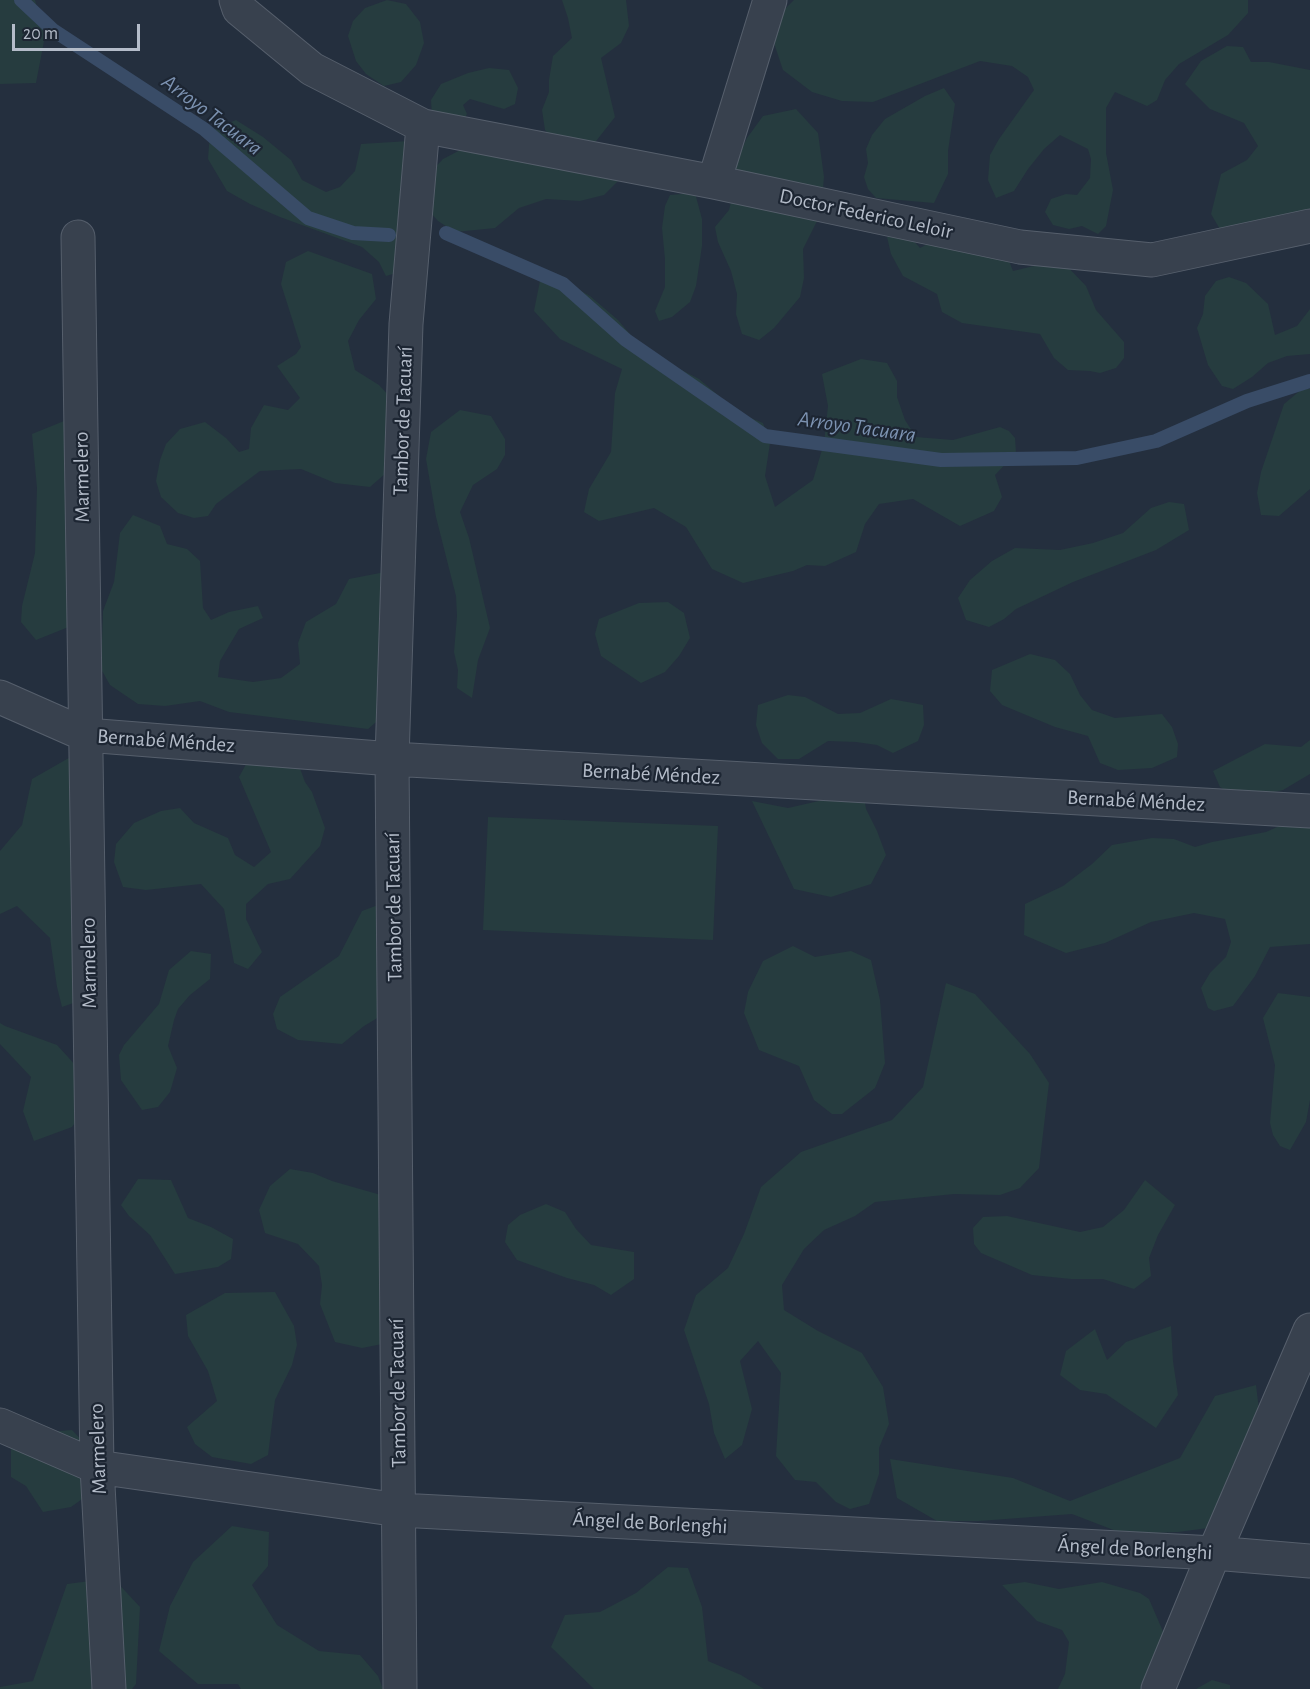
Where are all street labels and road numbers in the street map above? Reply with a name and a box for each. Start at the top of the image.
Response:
street label: Doctor Federico Leloir [777,183,955,245]
street label: Tambor de Tacuarí [388,346,418,496]
street label: Marmelero [69,431,95,523]
street label: Bernabé Méndez [96,724,236,758]
street label: Bernabé Méndez [581,758,721,790]
street label: Bernabé Méndez [1066,785,1206,817]
street label: Tambor de Tacuarí [380,832,408,982]
street label: Marmelero [76,917,102,1009]
street label: Tambor de Tacuarí [384,1318,412,1468]
street label: Marmelero [84,1403,112,1495]
street label: Ángel de Borlenghi [572,1506,728,1540]
street label: Ángel de Borlenghi [1057,1532,1213,1566]

